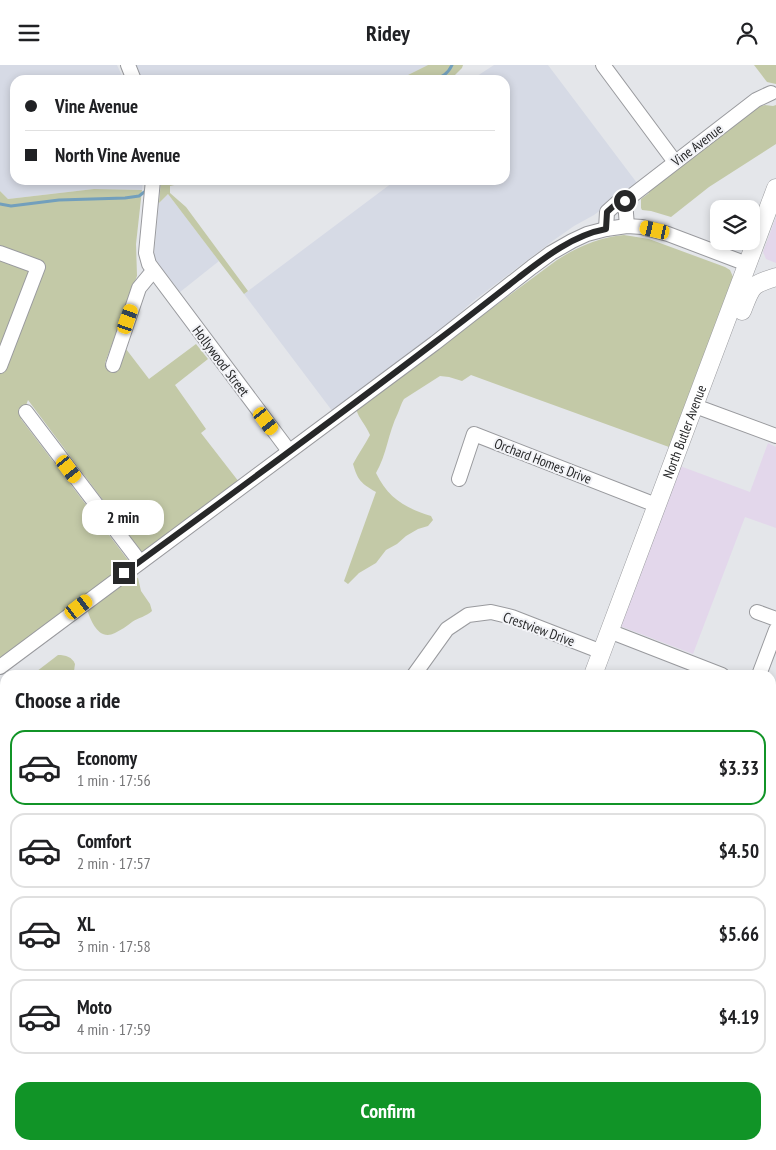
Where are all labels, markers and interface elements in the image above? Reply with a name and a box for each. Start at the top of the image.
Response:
icon: menu [15,19,43,47]
text: Ridey [366,19,410,47]
icon: person [733,19,761,47]
text: Vine Avenue [55,94,138,118]
street label: Vine Avenue [667,120,726,171]
text: North Vine Avenue [55,143,180,167]
route start [614,190,636,212]
map controls [710,200,760,250]
button: layers [710,200,760,250]
car [638,219,671,241]
car [116,302,139,336]
street label: Hollywood Street [189,322,253,400]
street label: North Butler Avenue [659,382,710,481]
car [250,405,281,437]
street label: Orchard Homes Drive [492,434,594,488]
car [53,453,84,485]
callout: 2 min [83,501,165,535]
text: 2 min [107,507,139,527]
route end [113,562,135,584]
car [62,592,95,622]
street label: Crestview Drive [501,608,577,650]
text: Choose a ride [15,686,120,714]
icon: car [17,745,62,790]
text: Economy [77,746,137,770]
text: $3.33 [719,756,759,780]
text: 1 min · 17:56 [77,770,151,790]
icon: car [17,828,62,873]
text: Comfort [77,829,131,853]
text: $4.50 [719,839,759,863]
text: 2 min · 17:57 [77,853,151,873]
icon: car [17,911,62,956]
text: XL [77,912,95,936]
text: $5.66 [719,922,759,946]
text: 3 min · 17:58 [77,936,151,956]
icon: car [17,994,62,1039]
text: Moto [77,995,112,1019]
text: $4.19 [719,1005,759,1029]
text: 4 min · 17:59 [77,1019,151,1039]
button: Confirm [15,1082,761,1140]

